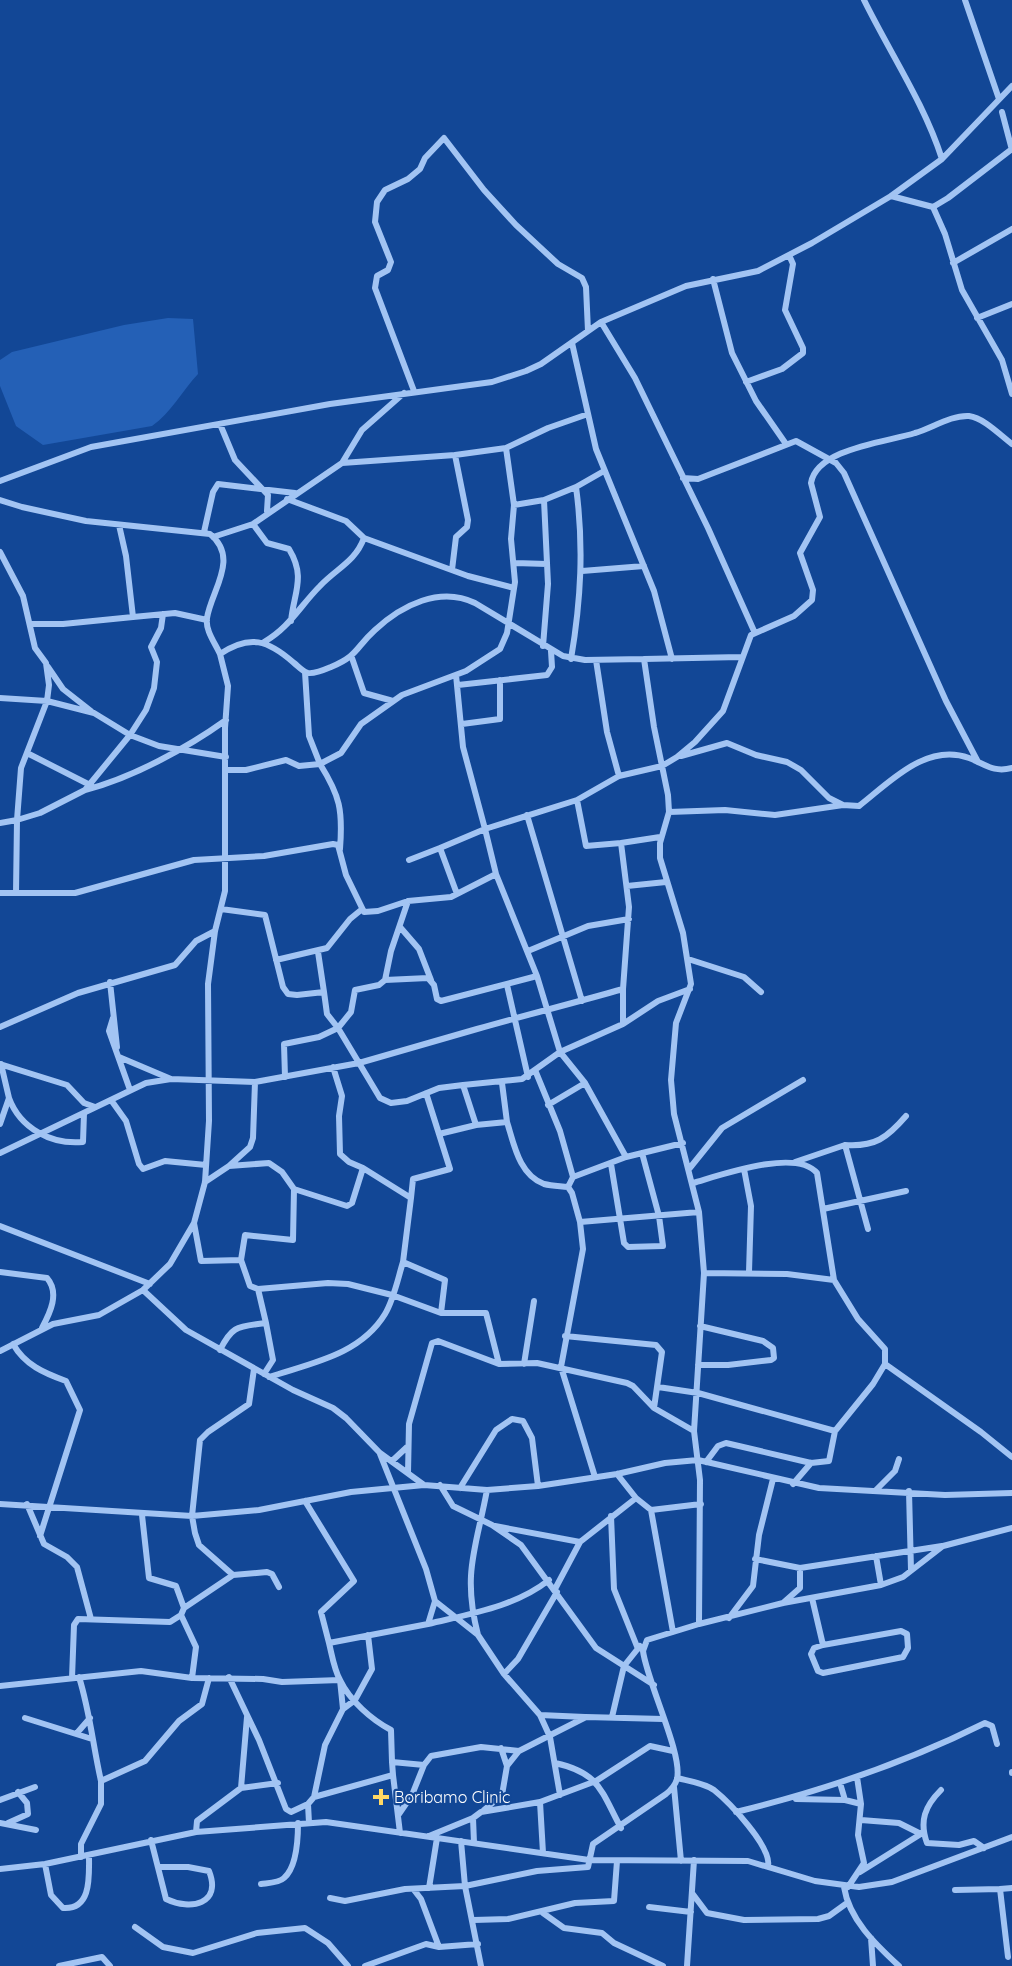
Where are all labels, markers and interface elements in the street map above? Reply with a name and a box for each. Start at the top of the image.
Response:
place label: Boribamo Clinic [394,1787,510,1807]
marker: Boribamo Clinic [372,1788,390,1806]

